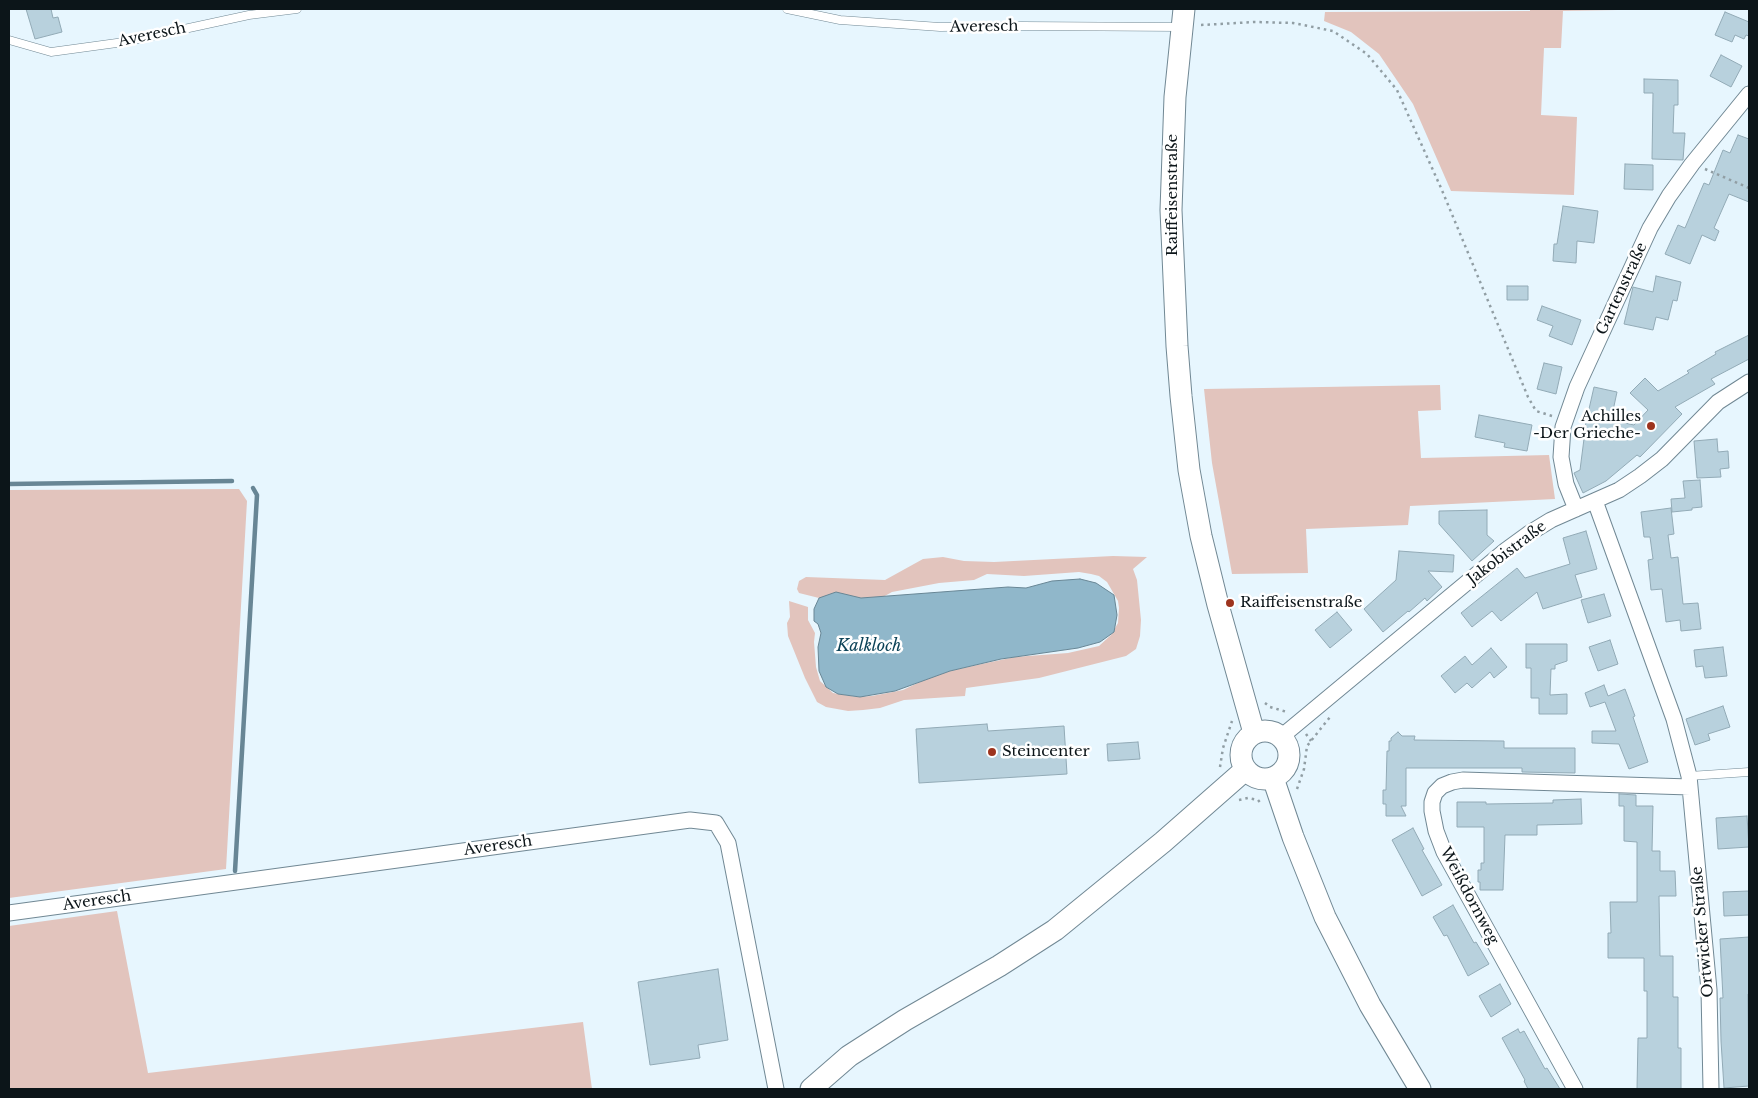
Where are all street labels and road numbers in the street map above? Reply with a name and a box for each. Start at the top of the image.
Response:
street label: Averesch [949,17,1019,37]
street label: Averesch [116,19,188,51]
street label: Raiffeisenstraße [1164,134,1182,256]
street label: Gartenstraße [1593,240,1651,338]
street label: Jakobistraße [1464,518,1550,588]
street label: Averesch [463,832,533,860]
street label: Weißdornweg [1436,844,1502,948]
street label: Ortwicker Straße [1688,866,1718,998]
street label: Averesch [62,887,132,915]

